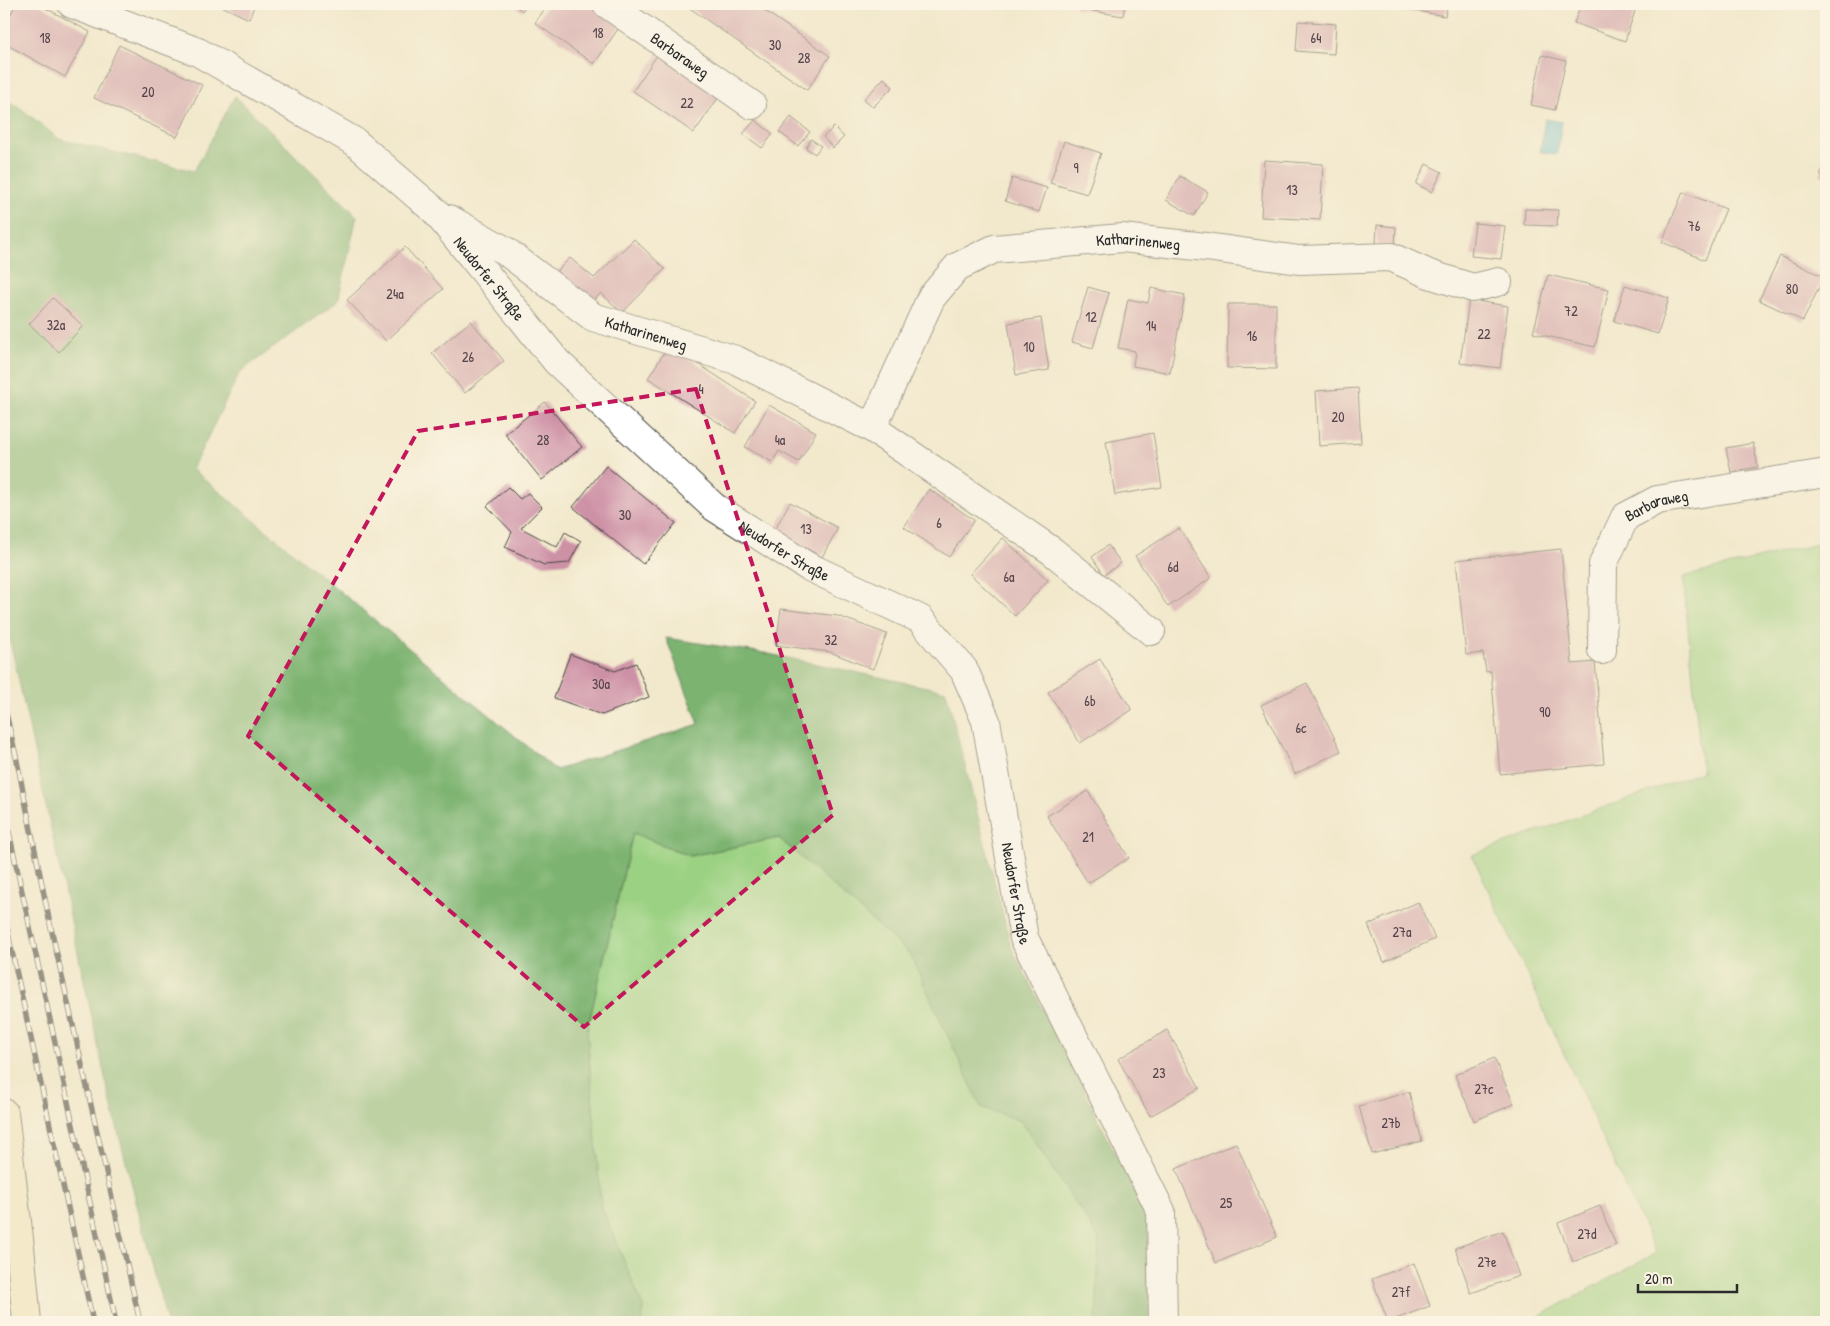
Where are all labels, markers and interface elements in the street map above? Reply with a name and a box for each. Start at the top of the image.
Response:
house number: 18 [592,23,604,42]
street label: Barbaraweg [646,27,714,83]
house number: 18 [39,28,51,47]
house number: 64 [1311,28,1321,47]
house number: 30 [769,35,781,54]
house number: 28 [798,48,810,67]
house number: 20 [142,82,154,101]
house number: 22 [680,93,694,112]
house number: 9 [1073,158,1079,177]
house number: 13 [1286,180,1298,199]
house number: 76 [1688,216,1701,235]
street label: Katharinenweg [1095,227,1181,255]
street label: Neudorfer Straße [449,232,531,325]
house number: 80 [1786,279,1798,298]
house number: 24a [386,284,404,303]
house number: 72 [1564,301,1578,320]
house number: 12 [1085,307,1097,326]
street label: Katharinenweg [602,310,690,356]
house number: 32a [47,315,66,334]
house number: 14 [1146,316,1156,335]
house number: 22 [1477,324,1491,343]
house number: 16 [1247,326,1258,345]
house number: 10 [1023,337,1035,356]
house number: 26 [462,347,474,366]
house number: 4 [698,379,704,398]
house number: 20 [1332,407,1344,426]
house number: 28 [537,430,549,449]
house number: 4a [775,430,786,449]
street label: Barbaraweg [1620,484,1690,526]
house number: 30 [619,505,631,524]
house number: 6 [936,513,942,532]
street label: Neudorfer Straße [735,515,834,586]
house number: 13 [800,519,812,538]
house number: 6d [1167,557,1179,576]
house number: 6a [1003,567,1015,586]
house number: 32 [825,630,838,649]
house number: 30a [592,674,611,693]
house number: 6b [1084,691,1096,710]
house number: 90 [1539,702,1551,721]
house number: 6c [1295,718,1307,737]
house number: 21 [1082,827,1094,846]
street label: Neudorfer Straße [997,841,1037,949]
house number: 27a [1393,922,1412,941]
house number: 23 [1153,1063,1165,1082]
house number: 27c [1475,1079,1494,1098]
house number: 27b [1381,1113,1401,1132]
house number: 25 [1220,1193,1232,1212]
house number: 27d [1578,1224,1597,1243]
house number: 27e [1477,1252,1497,1271]
scale bar [1638,1261,1736,1293]
text: 20 m [1645,1268,1672,1289]
house number: 27f [1392,1282,1410,1301]

